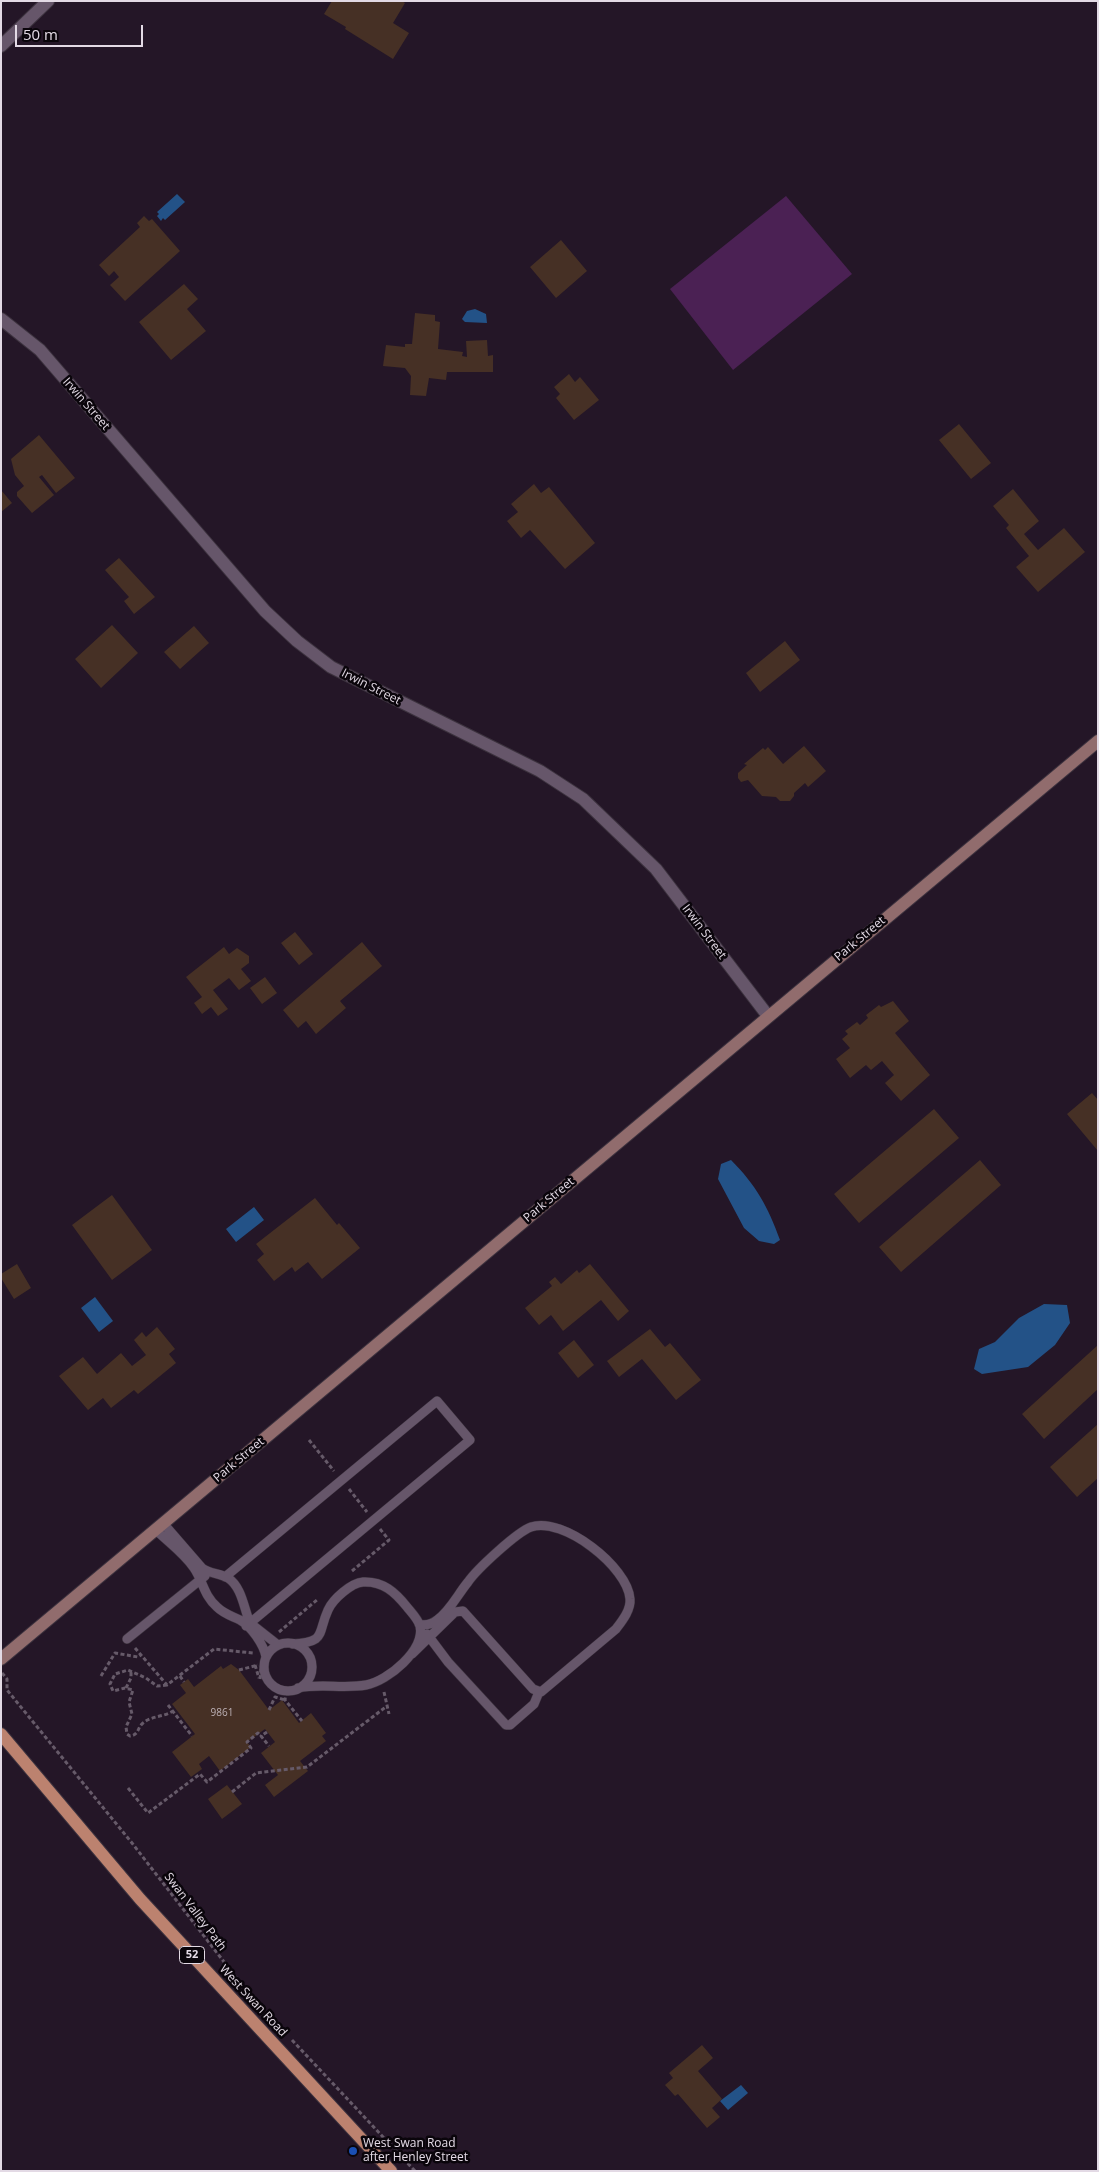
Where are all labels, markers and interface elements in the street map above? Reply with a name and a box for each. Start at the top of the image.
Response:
scale bar [18,15,145,47]
text: 50 m [23,24,58,44]
street label: Irwin Street [59,375,113,433]
street label: Irwin Street [339,666,403,708]
street label: Irwin Street [679,902,729,962]
street label: Park Street [832,914,888,964]
street label: Park Street [521,1175,577,1225]
street label: Park Street [211,1435,267,1485]
house number: 9861 [211,1707,233,1719]
street label: Swan Valley Path [161,1870,229,1954]
road number: 52 [180,1946,204,1964]
street label: West Swan Road [216,1962,290,2040]
place label: West Swan Road after Henley Street [363,2137,468,2165]
marker: West Swan Road after Henley Street [347,2145,359,2157]

